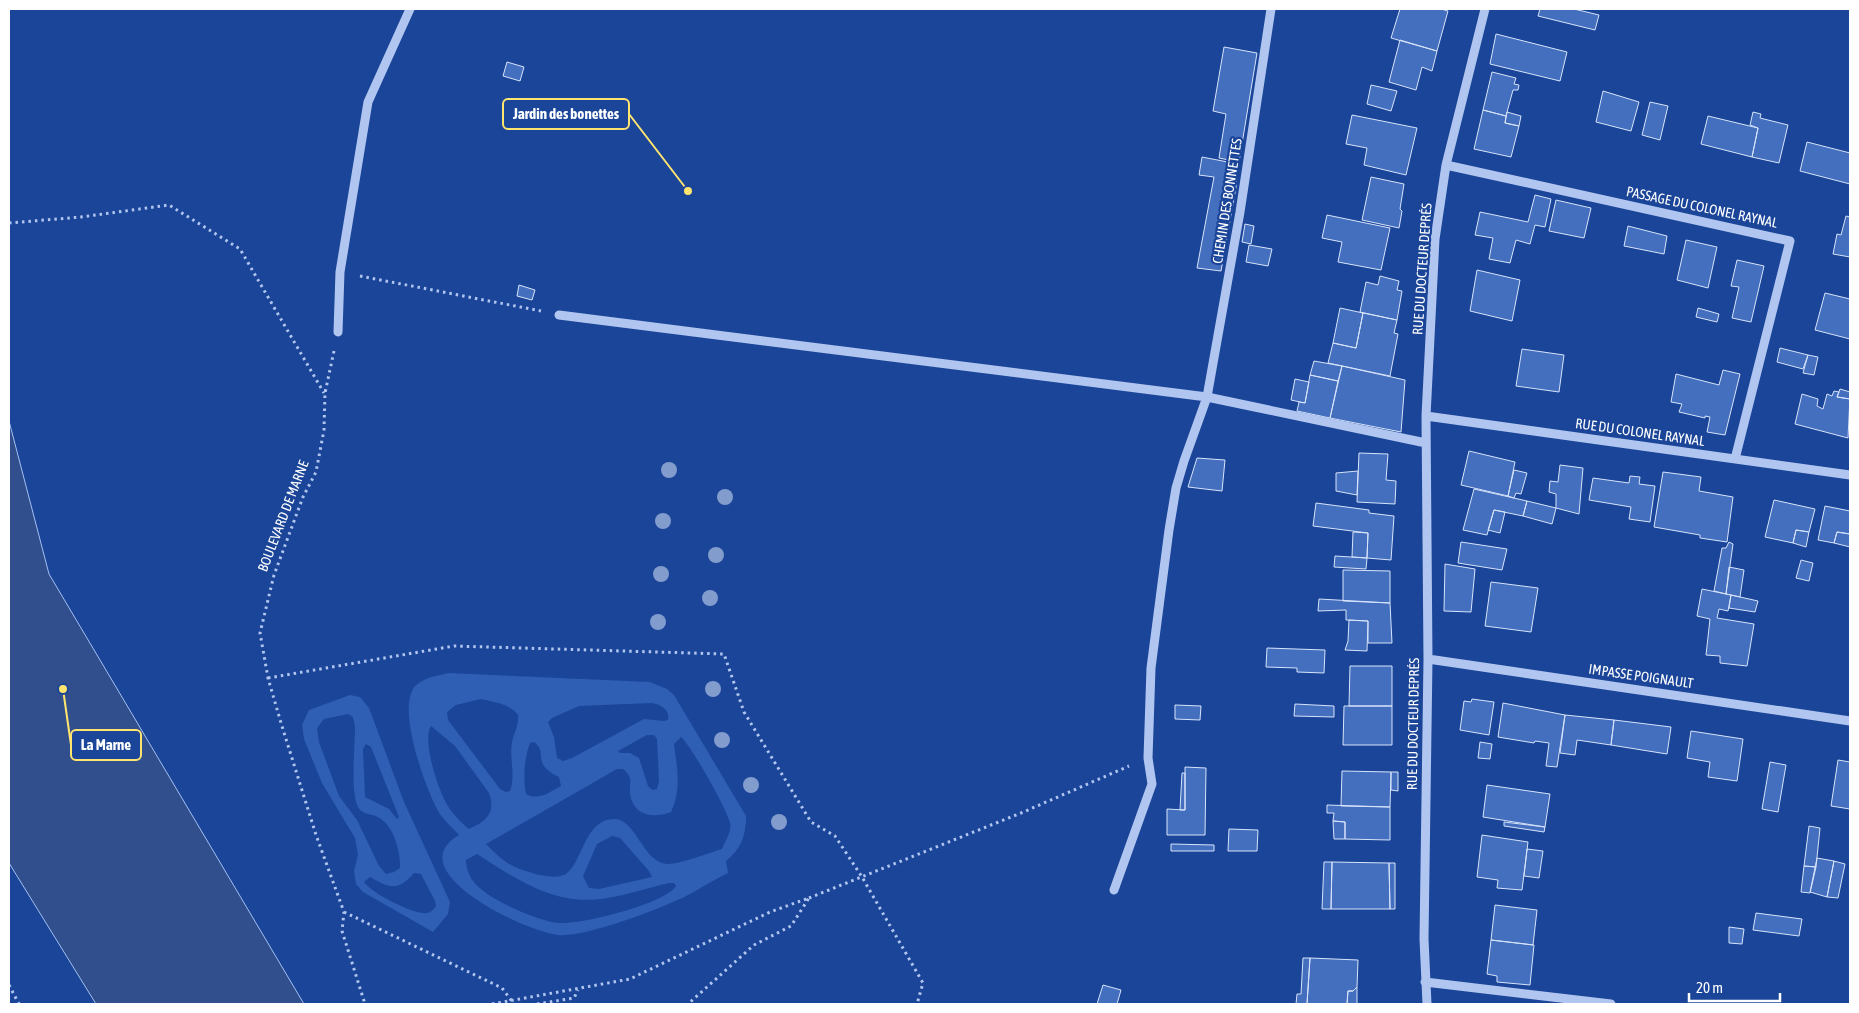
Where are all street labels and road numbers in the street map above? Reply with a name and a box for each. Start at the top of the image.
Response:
street label: CHEMIN DES BONNETTES [1209,137,1245,265]
street label: PASSAGE DU COLONEL RAYNAL [1625,183,1780,231]
street label: RUE DU DOCTEUR DEPRÉS [1409,202,1435,336]
street label: RUE DU COLONEL RAYNAL [1574,415,1706,449]
street label: BOULEVARD DE MARNE [254,458,312,574]
street label: RUE DU DOCTEUR DEPRÉS [1404,658,1422,790]
street label: IMPASSE POIGNAULT [1588,661,1694,691]

